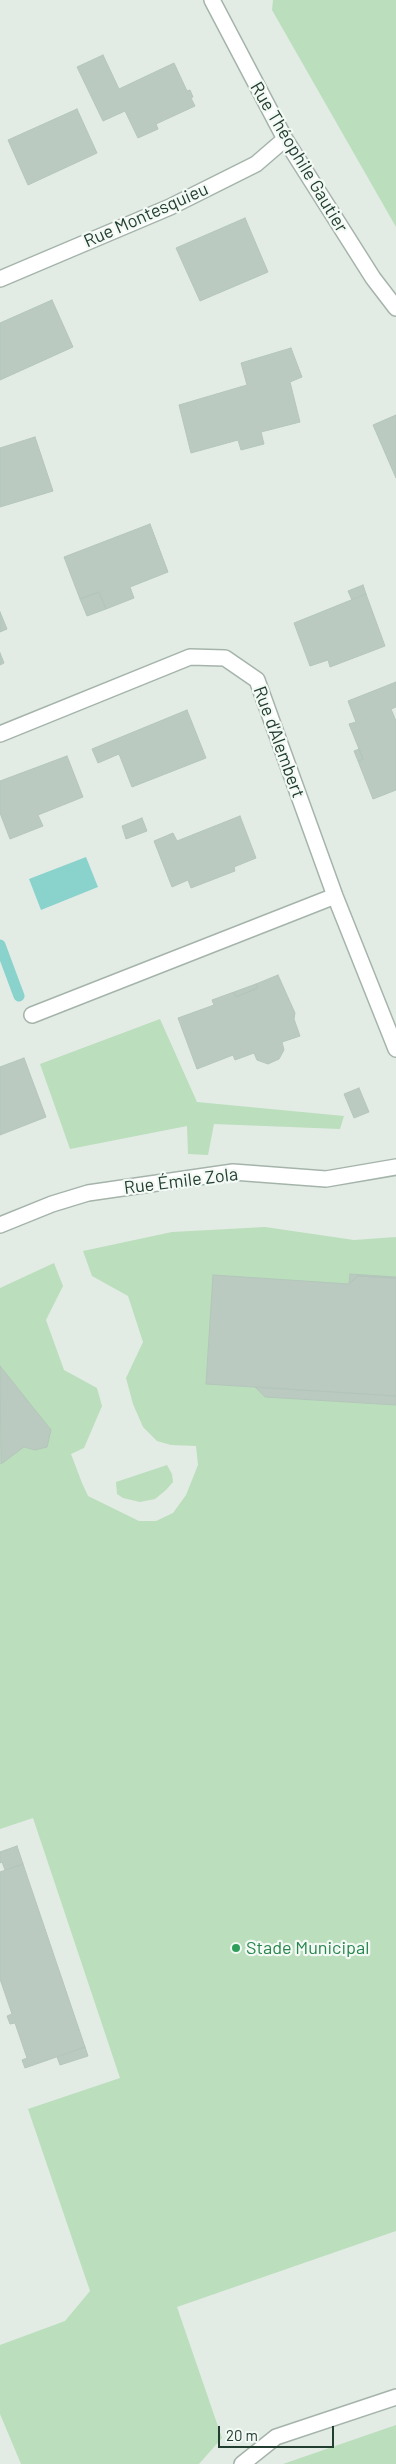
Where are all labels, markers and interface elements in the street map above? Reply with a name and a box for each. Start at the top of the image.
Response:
street label: Rue Théophile Gautier [246,78,352,236]
street label: Rue Montesquieu [80,178,212,252]
street label: Rue d'Alembert [249,683,309,801]
street label: Rue Émile Zola [123,1163,239,1199]
place label: Stade Municipal [246,1937,369,1959]
marker: Stade Municipal [230,1942,242,1954]
scale bar [221,2416,337,2448]
text: 20 m [226,2426,258,2444]

